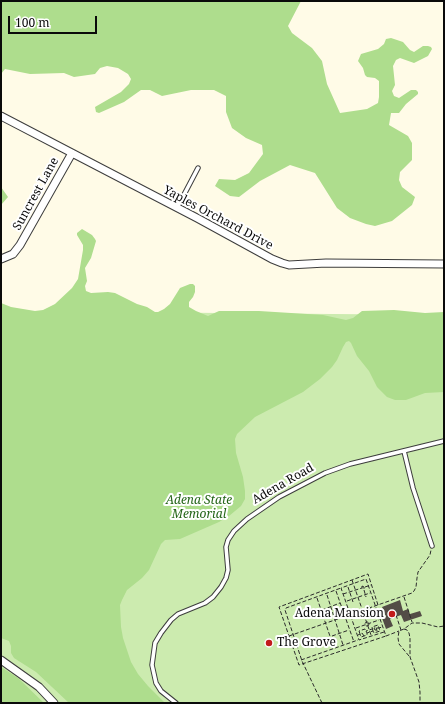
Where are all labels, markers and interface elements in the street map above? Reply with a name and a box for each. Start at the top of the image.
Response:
scale bar [10,8,99,34]
text: 100 m [15,14,50,31]
street label: Suncrest Lane [10,155,62,233]
street label: Yaples Orchard Drive [161,183,275,253]
street label: Adena Road [250,461,316,507]
park label: Adena State Memorial [166,494,232,522]
place label: Adena Mansion [295,607,384,621]
marker: Adena Mansion [387,609,397,619]
place label: The Grove [277,636,336,650]
marker: The Grove [264,638,274,648]

